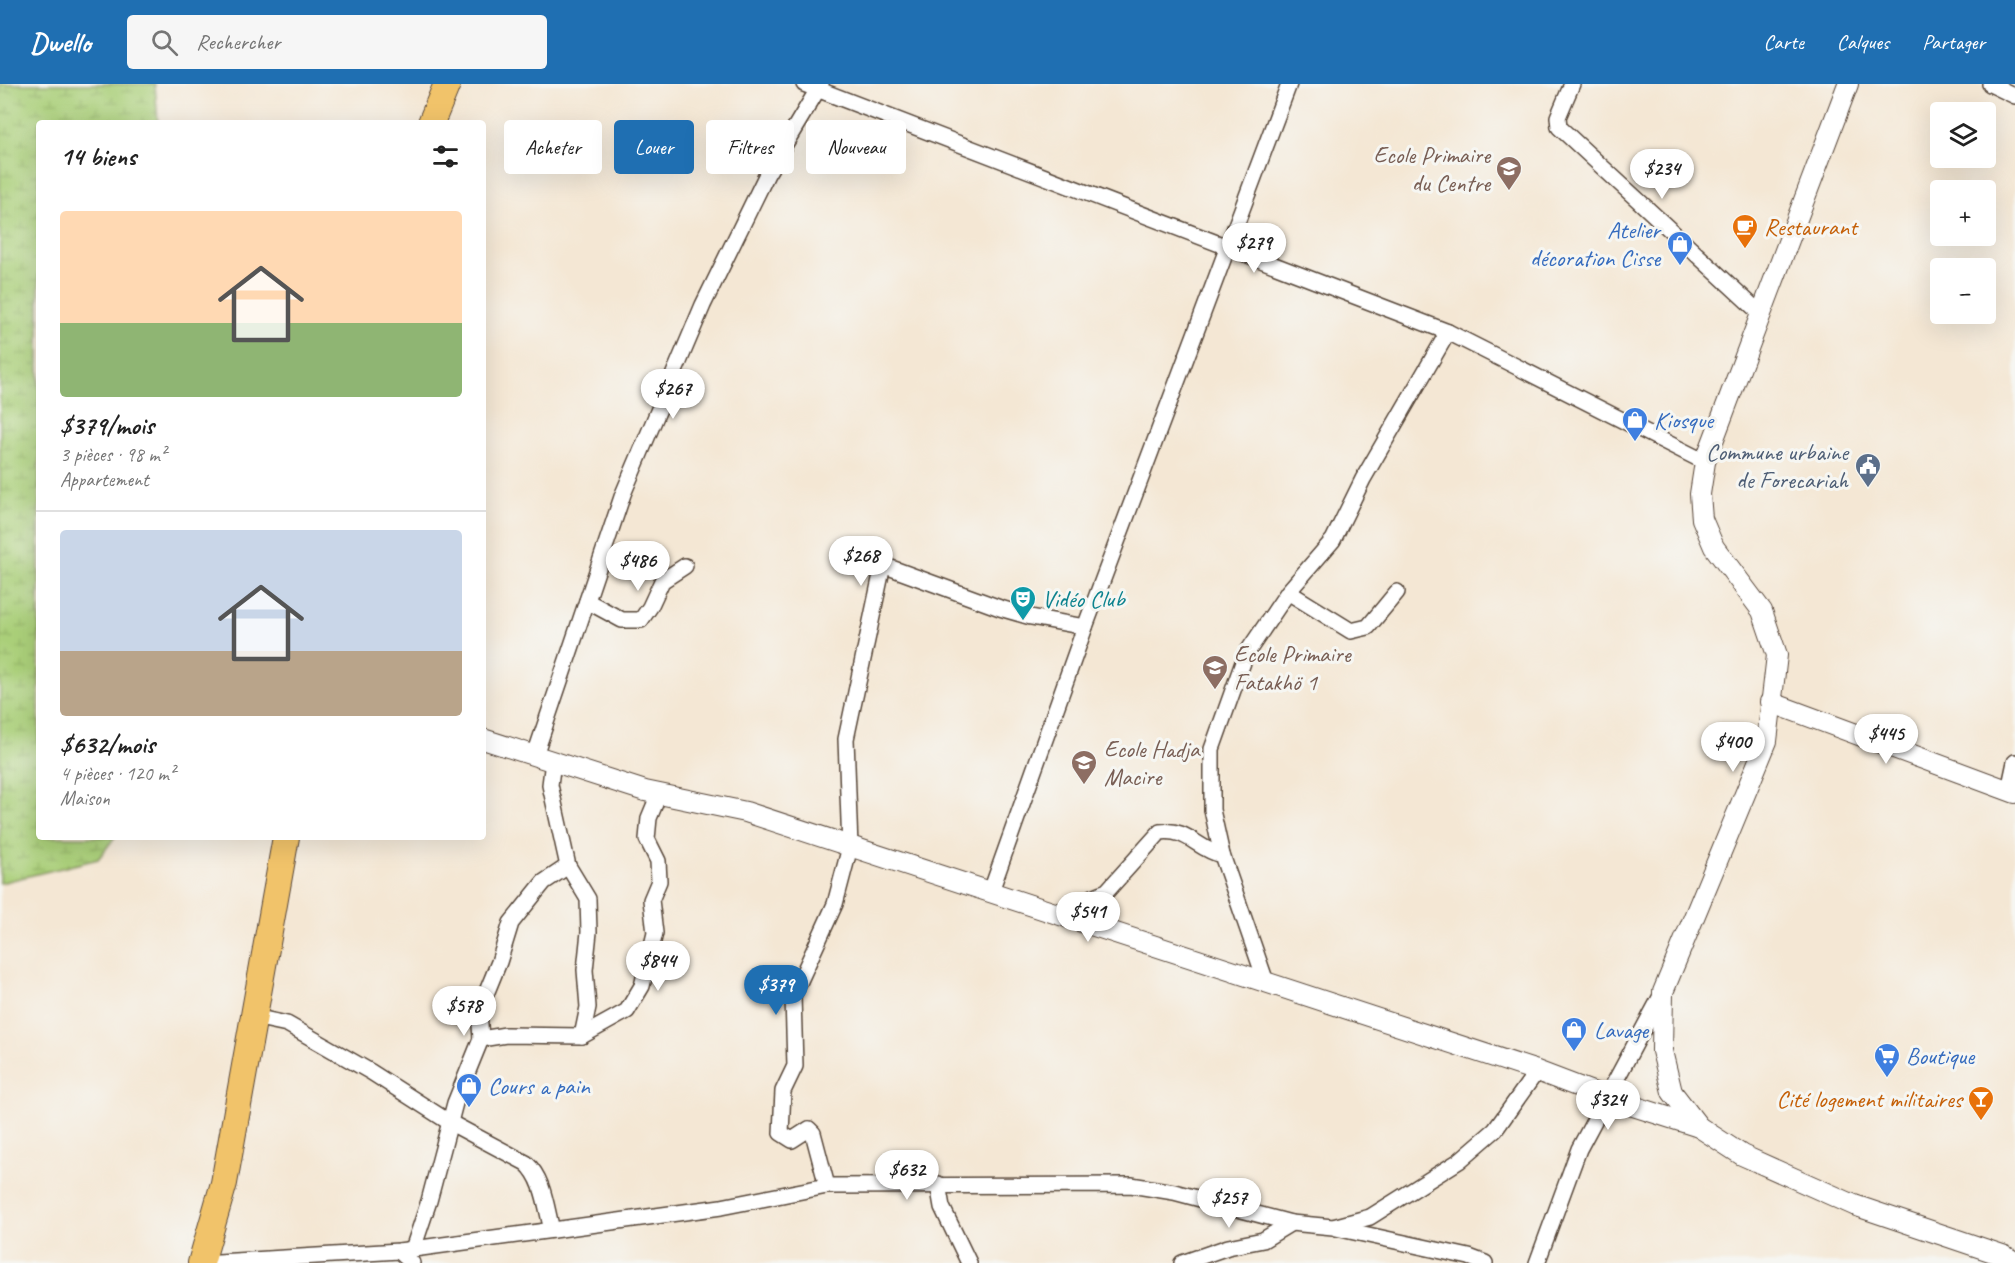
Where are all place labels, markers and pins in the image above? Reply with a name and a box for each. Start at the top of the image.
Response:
place label: Ecole Primaire du Centre [1374,140,1492,198]
pin: $234 [1626,149,1698,200]
school or university icon: Ecole Primaire du Centre [1494,154,1524,192]
cafe icon: Restaurant [1730,212,1760,250]
place label: Restaurant [1764,212,1859,242]
place label: Atelier décoration Cisse [1530,215,1662,273]
pin: $279 [1218,223,1290,274]
shop icon: Atelier décoration Cisse [1665,229,1695,267]
pin: $267 [637,369,709,420]
shop icon: Kiosque [1620,405,1650,443]
place label: Kiosque [1654,405,1715,435]
place label: Commune urbaine de Forecariah [1706,437,1850,495]
public building icon: Commune urbaine de Forecariah [1853,451,1883,489]
pin: $268 [825,536,897,587]
pin: $486 [602,541,674,592]
theatre icon: Vidéo Club [1008,584,1038,622]
place label: Vidéo Club [1042,584,1126,614]
place label: Ecole Primaire Fatakhö 1 [1234,639,1353,697]
school or university icon: Ecole Primaire Fatakhö 1 [1200,653,1230,691]
pin: $445 [1850,714,1922,765]
pin: $400 [1697,722,1769,773]
place label: Ecole Hadja Macire [1104,734,1201,792]
school or university icon: Ecole Hadja Macire [1069,748,1099,786]
pin: $541 [1052,892,1124,943]
pin: $844 [622,941,694,992]
pin: $379 [740,965,812,1016]
pin: $578 [428,986,500,1037]
shop icon: Lavage [1559,1015,1589,1053]
place label: Lavage [1594,1015,1650,1045]
supermarket icon: Boutique [1872,1041,1902,1079]
place label: Boutique [1906,1041,1976,1071]
shop icon: Cours a pain [454,1071,484,1109]
place label: Cours a pain [488,1071,591,1101]
pin: $324 [1572,1080,1644,1131]
place label: Cité logement militaires [1777,1084,1965,1114]
bar icon: Cité logement militaires [1966,1084,1996,1122]
pin: $632 [871,1150,943,1201]
pin: $257 [1193,1178,1265,1229]

